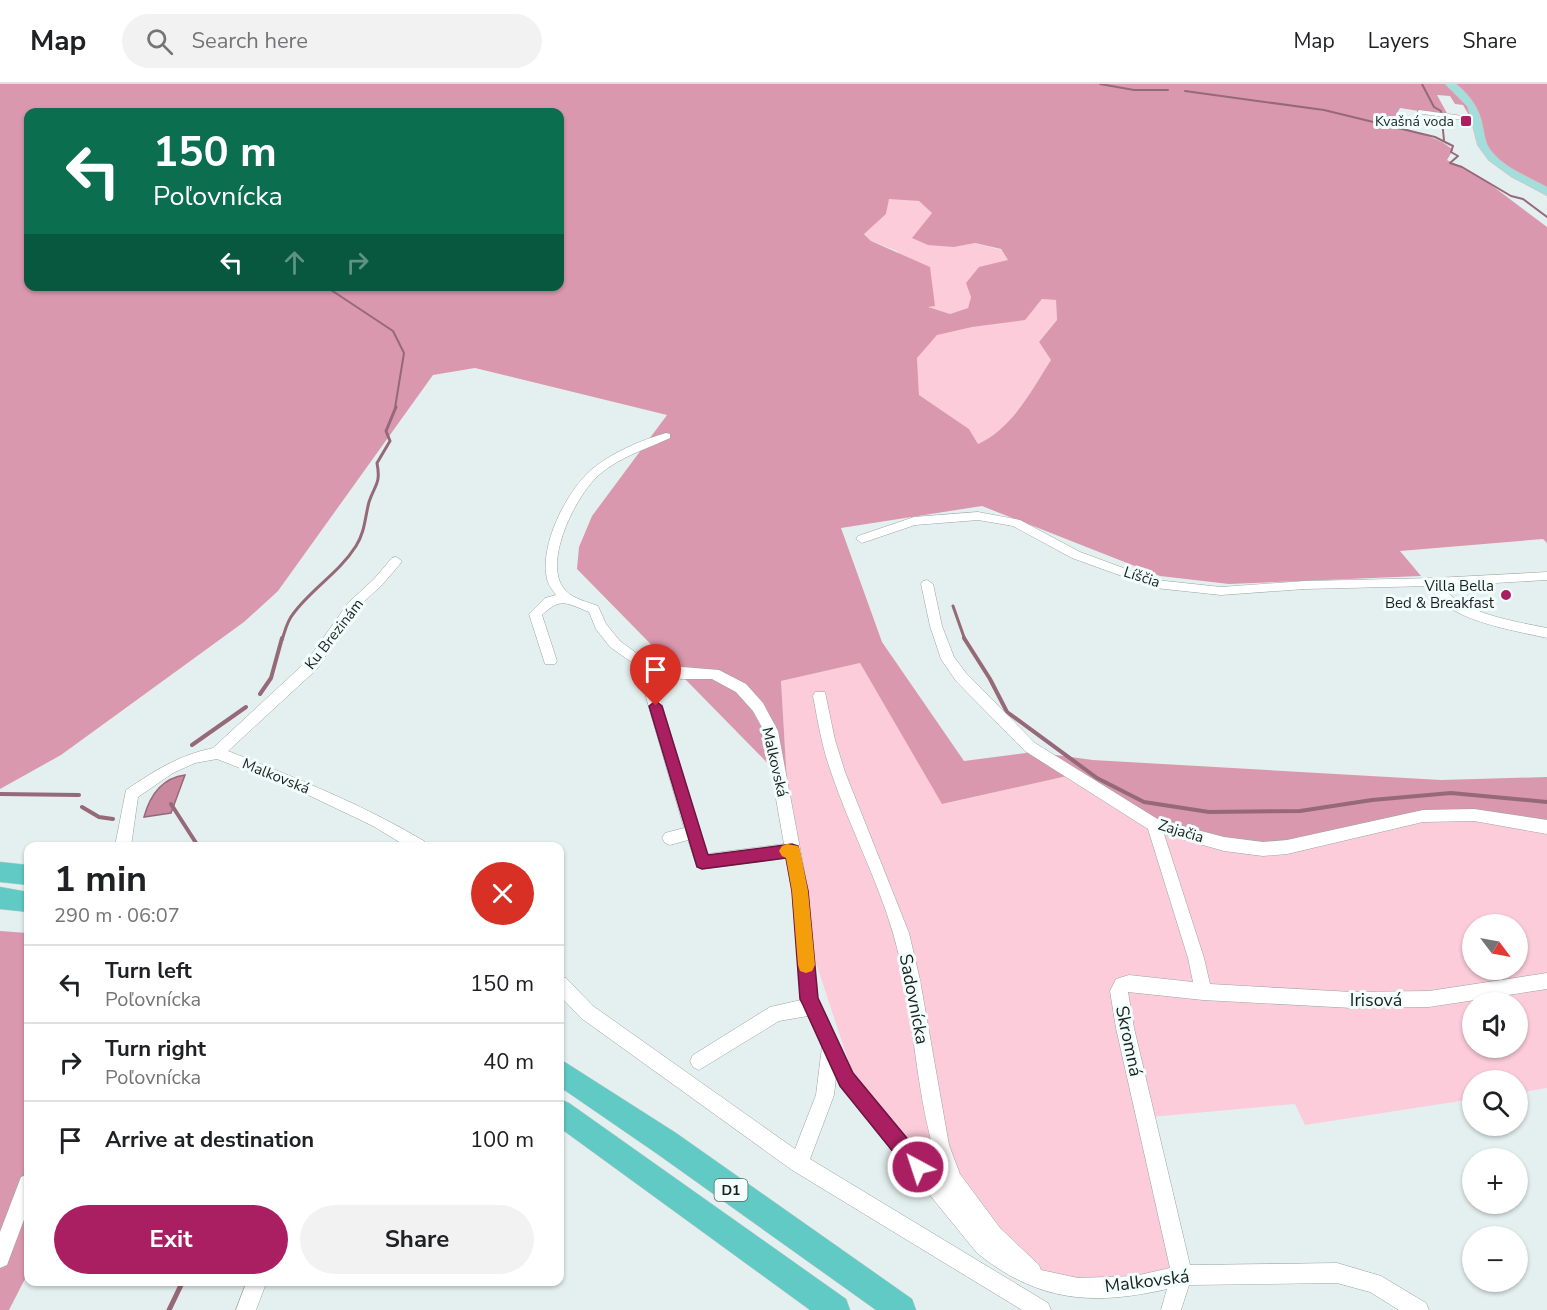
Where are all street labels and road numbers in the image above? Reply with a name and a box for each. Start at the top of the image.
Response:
street label: Líščia [1121,562,1163,592]
street label: Ku Brezinám [300,595,368,673]
street label: Malkovská [757,725,793,799]
street label: Malkovská [239,753,313,799]
street label: Zajačia [1156,815,1206,847]
street label: Sadovnícka [893,952,935,1046]
street label: Irisová [1350,988,1402,1012]
street label: Skromná [1110,1003,1148,1079]
road number: D1 [714,1179,748,1201]
street label: Malkovská [1103,1264,1191,1298]

